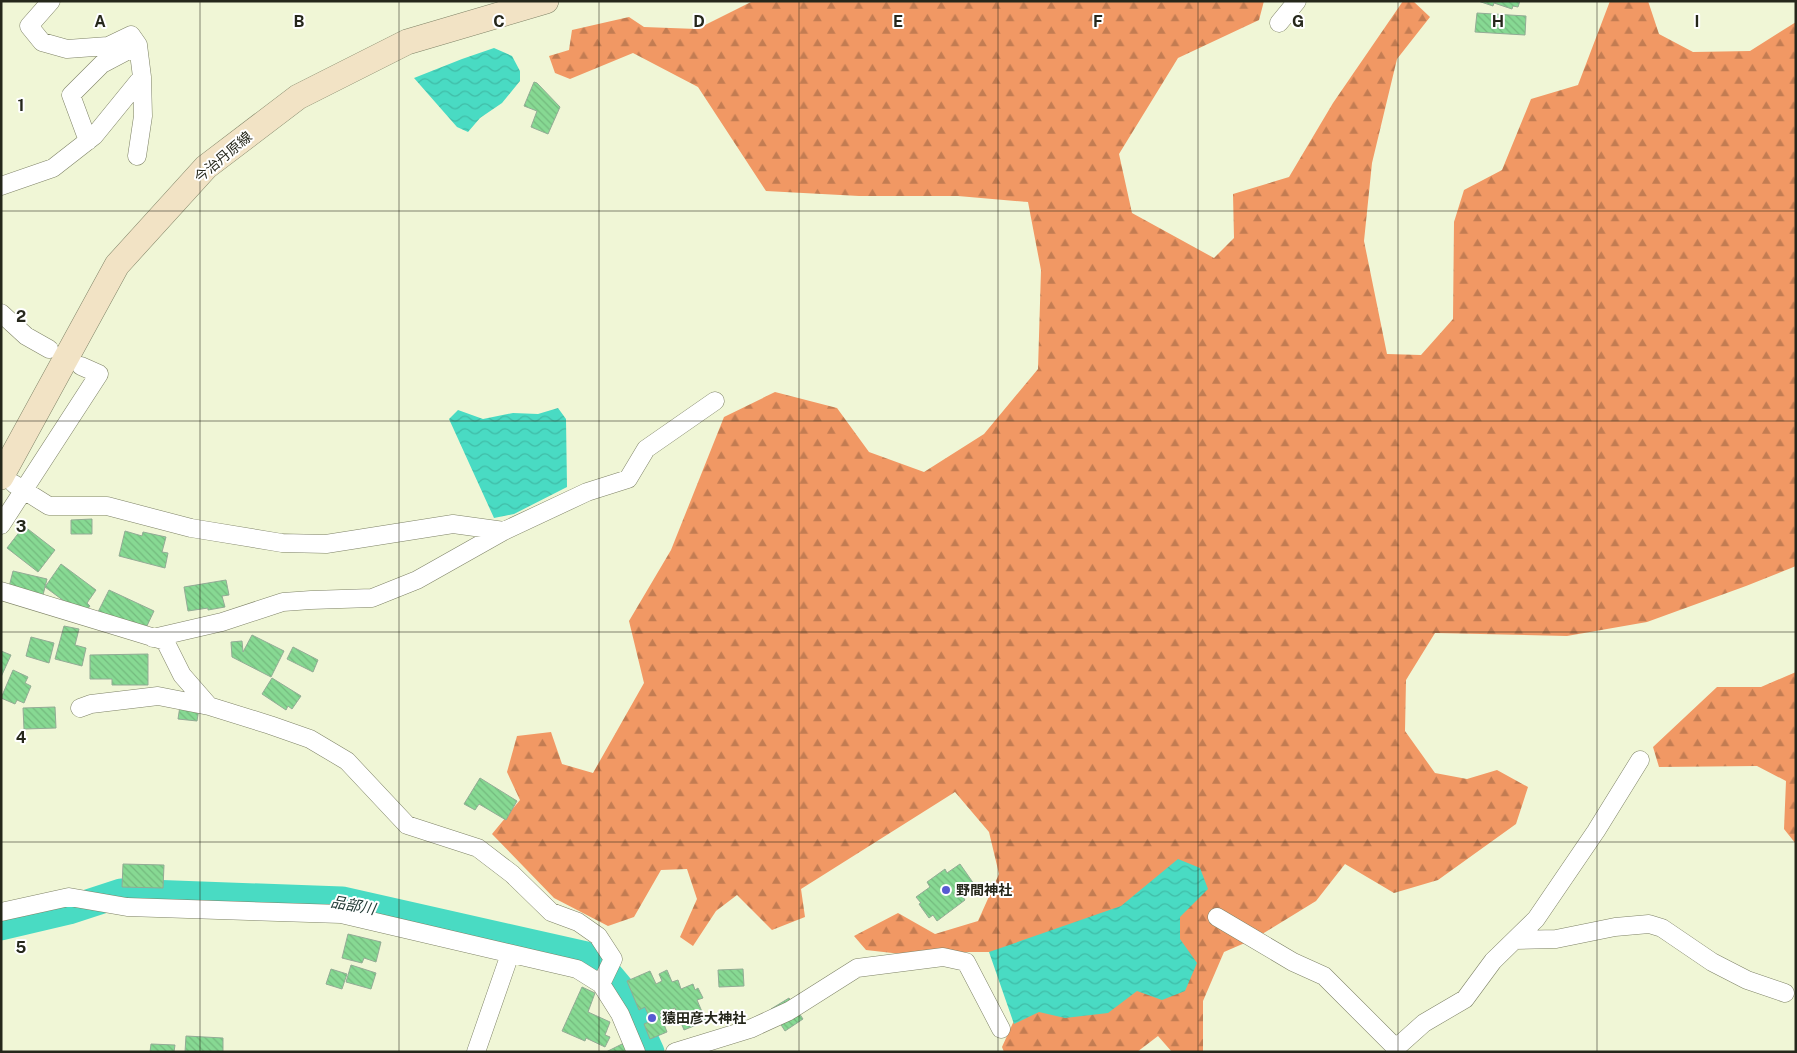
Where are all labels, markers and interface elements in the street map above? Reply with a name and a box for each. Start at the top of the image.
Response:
text: A [94,12,106,31]
text: B [294,12,305,31]
text: C [493,12,505,31]
text: D [693,12,705,31]
text: E [893,12,903,31]
text: F [1093,12,1103,31]
text: G [1292,12,1304,31]
text: H [1492,12,1504,31]
text: I [1695,12,1699,31]
text: 1 [18,96,24,115]
street label: 今治丹原線 [191,128,255,186]
text: 2 [16,307,26,326]
text: 3 [16,517,26,536]
text: 4 [16,728,27,747]
place label: 野間神社 [956,882,1012,898]
marker: 野間神社 [940,884,952,896]
water label: 品部川 [329,893,379,918]
text: 5 [16,938,27,957]
place label: 猿田彦大神社 [662,1010,746,1026]
marker: 猿田彦大神社 [646,1012,658,1024]

